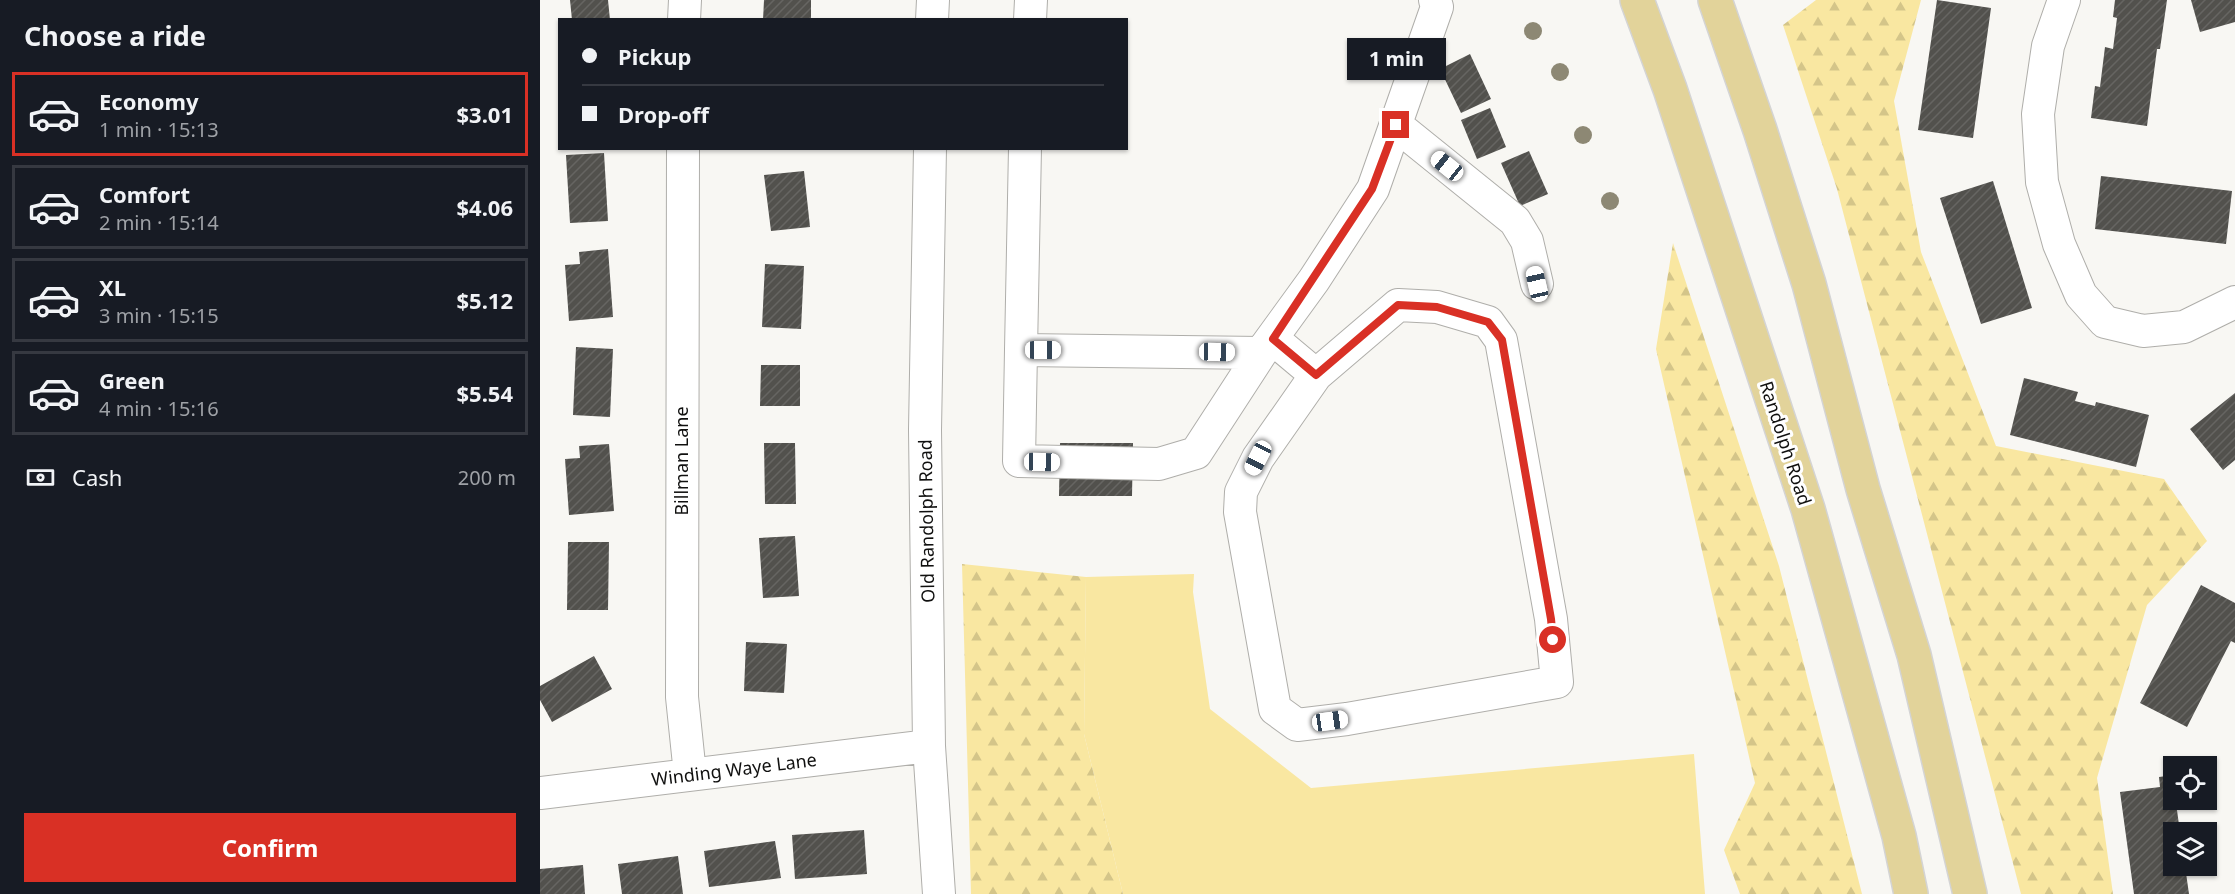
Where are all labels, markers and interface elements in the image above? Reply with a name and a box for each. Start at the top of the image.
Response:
text: Choose a ride [24,17,206,54]
callout: 1 min [1346,38,1446,80]
text: Pickup [618,41,691,71]
text: 1 min [1369,45,1424,72]
text: Economy [99,86,198,116]
icon: car [27,87,81,141]
text: $3.01 [456,99,513,129]
text: Drop-off [618,99,709,129]
route end [1382,111,1409,138]
text: 1 min · 15:13 [99,116,219,143]
car [1427,148,1467,184]
text: Comfort [99,179,190,209]
icon: car [27,180,81,234]
text: $4.06 [456,192,513,222]
text: 2 min · 15:14 [99,209,219,236]
car [1524,264,1550,304]
text: XL [99,272,126,302]
icon: car [27,273,81,327]
text: $5.12 [456,285,513,315]
text: 3 min · 15:15 [99,302,219,329]
car [1025,341,1061,359]
car [1199,343,1235,361]
text: Green [99,365,165,395]
icon: car [27,366,81,420]
text: $5.54 [456,378,513,408]
street label: Randolph Road [1755,378,1817,508]
text: 4 min · 15:16 [99,395,219,422]
street label: Billman Lane [669,406,693,516]
car [1242,438,1274,478]
street label: Old Randolph Road [913,439,939,603]
car [1024,453,1060,471]
icon: cash [24,461,57,494]
text: Cash [72,462,122,492]
text: 200 m [458,464,516,491]
route start [1539,626,1566,653]
car [1311,710,1349,732]
street label: Winding Waye Lane [650,747,818,791]
map controls [2163,756,2217,876]
button: locate [2163,756,2217,810]
button: Confirm [24,813,516,882]
button: layers [2163,822,2217,876]

